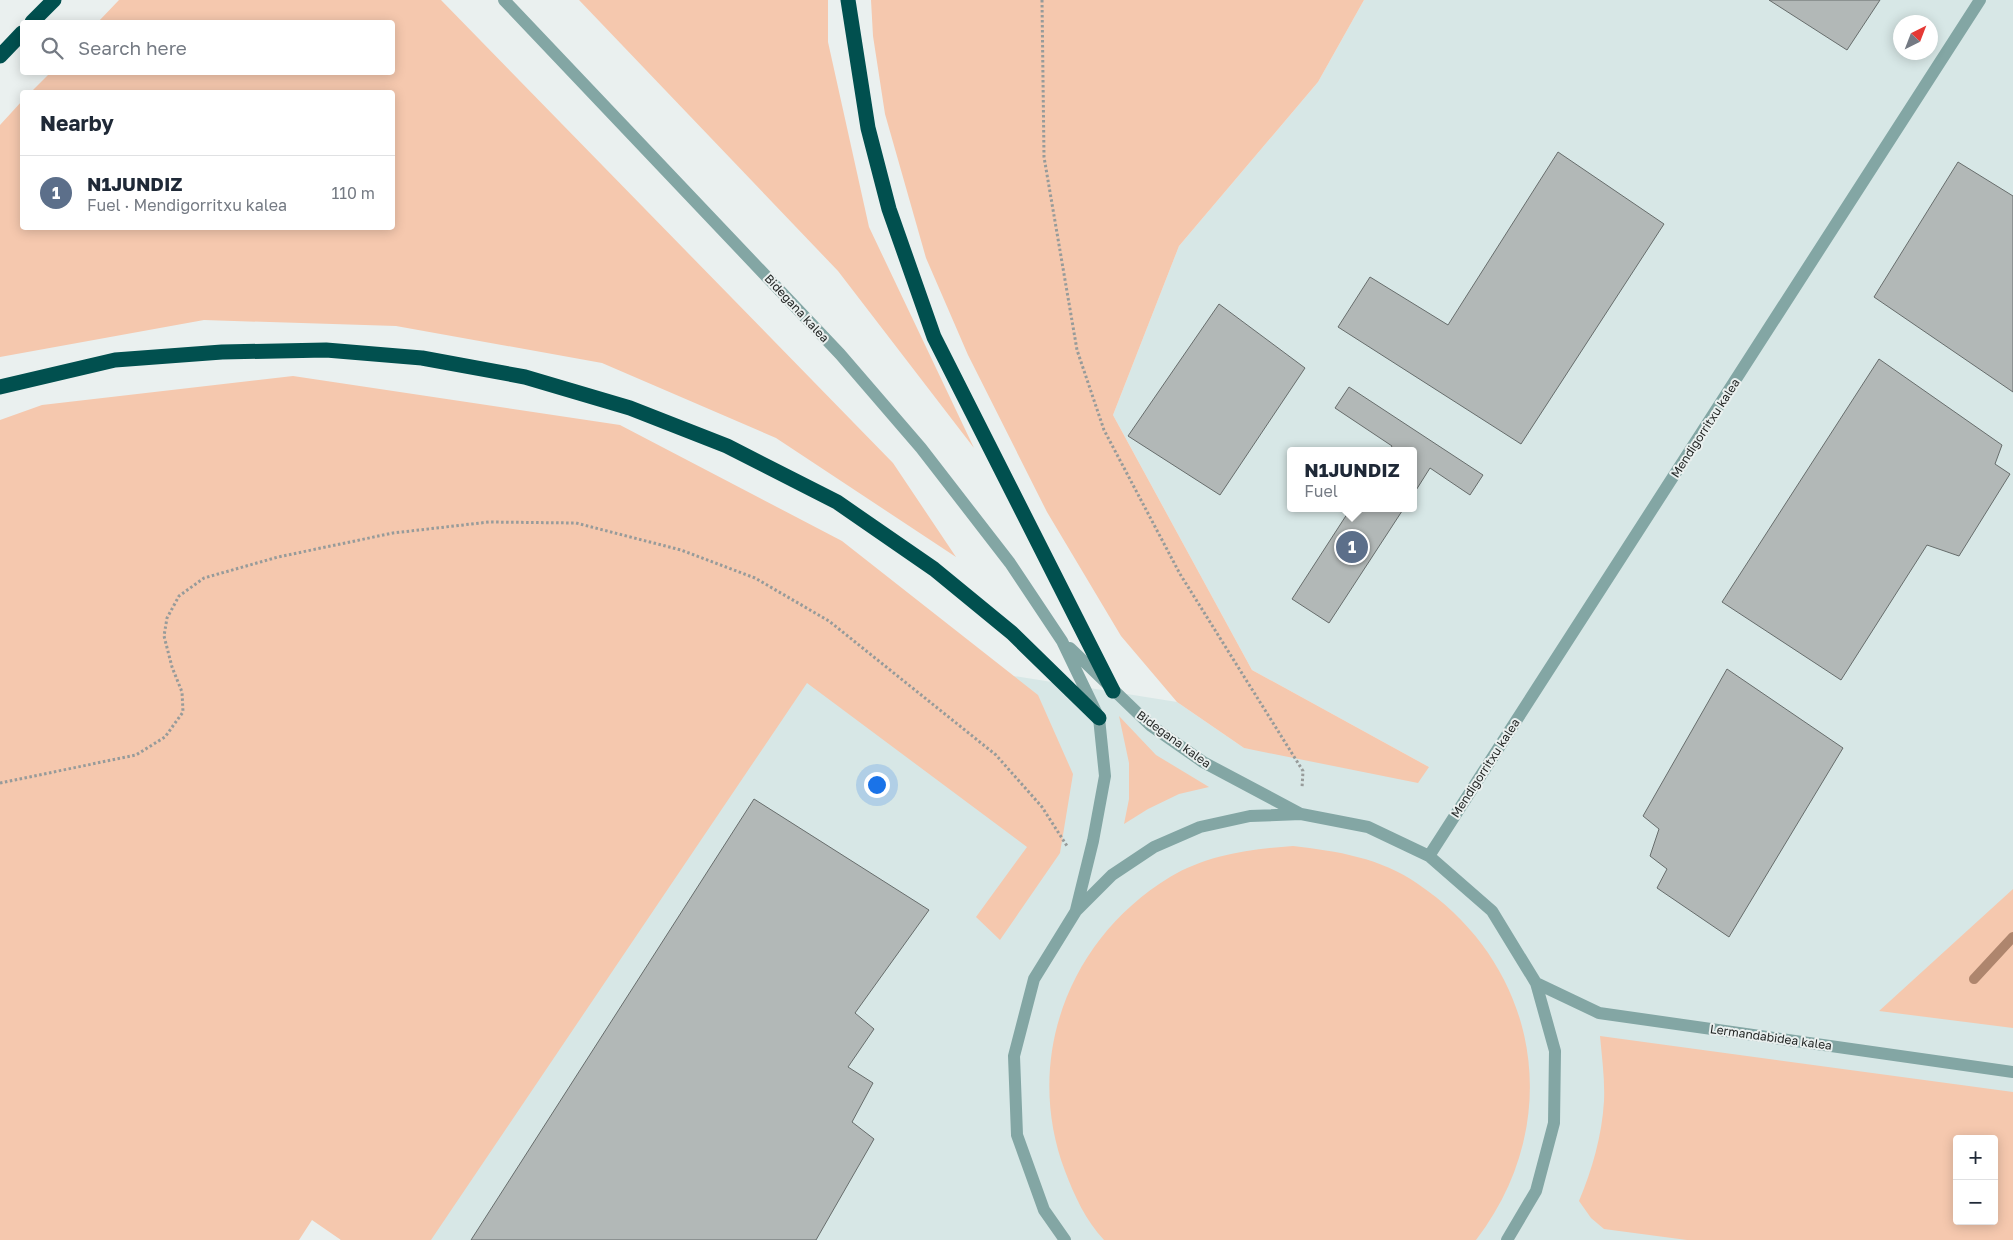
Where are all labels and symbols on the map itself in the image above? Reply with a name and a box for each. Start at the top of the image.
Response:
north arrow [1893,15,1938,60]
street label: Bidegana kalea [762,271,832,345]
street label: Mendigorritxu kalea [1667,376,1743,480]
pin: 1 [1336,528,1368,566]
street label: Bidegana kalea [1134,707,1214,771]
street label: Mendigorritxu kalea [1447,716,1523,820]
your location [864,772,890,798]
street label: Lermandabidea kalea [1709,1021,1833,1053]

